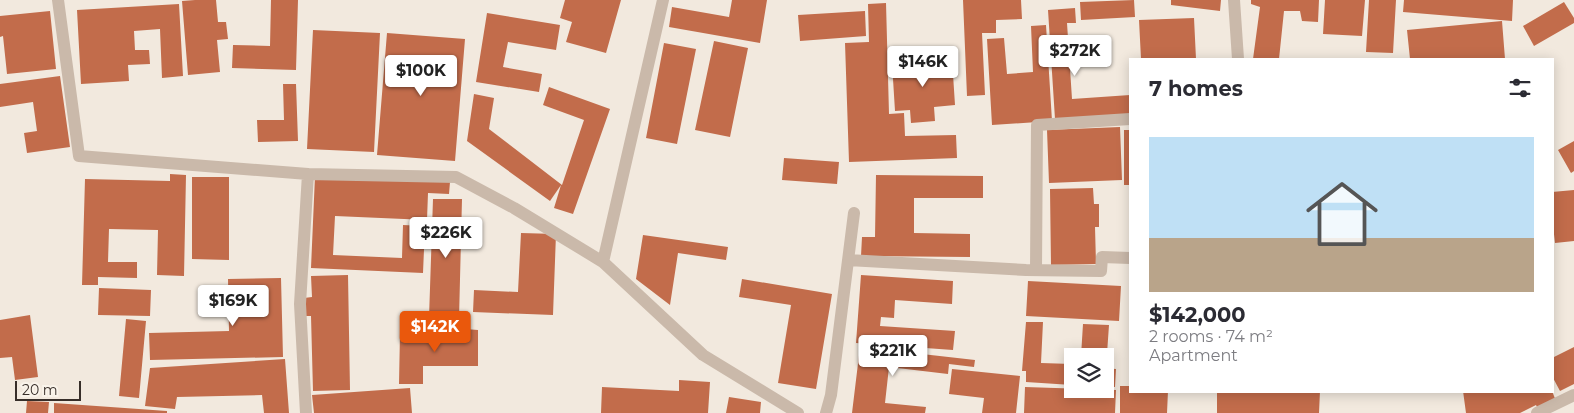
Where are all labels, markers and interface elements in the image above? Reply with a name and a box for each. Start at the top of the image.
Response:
pin: $272K [1040,34,1110,77]
text: $272K [1050,41,1100,60]
pin: $146K [888,46,958,88]
text: $146K [898,52,948,71]
pin: $100K [386,54,456,97]
text: $100K [396,61,446,80]
icon: filters [1506,74,1534,102]
text: 7 homes [1149,76,1243,101]
icon: home [1297,169,1387,259]
pin: $226K [411,216,481,259]
text: $226K [420,223,472,242]
pin: $169K [198,284,268,327]
text: $169K [209,291,257,310]
text: $142,000 [1149,302,1246,327]
pin: $142K [400,310,470,353]
text: $142K [411,317,459,336]
text: 2 rooms · 74 m² [1149,327,1273,346]
pin: $221K [858,334,928,377]
text: $221K [869,341,917,360]
text: Apartment [1149,346,1238,365]
map controls [1064,348,1114,398]
button: layers [1064,348,1114,398]
scale bar [15,378,81,401]
text: 20 m [22,381,58,399]

